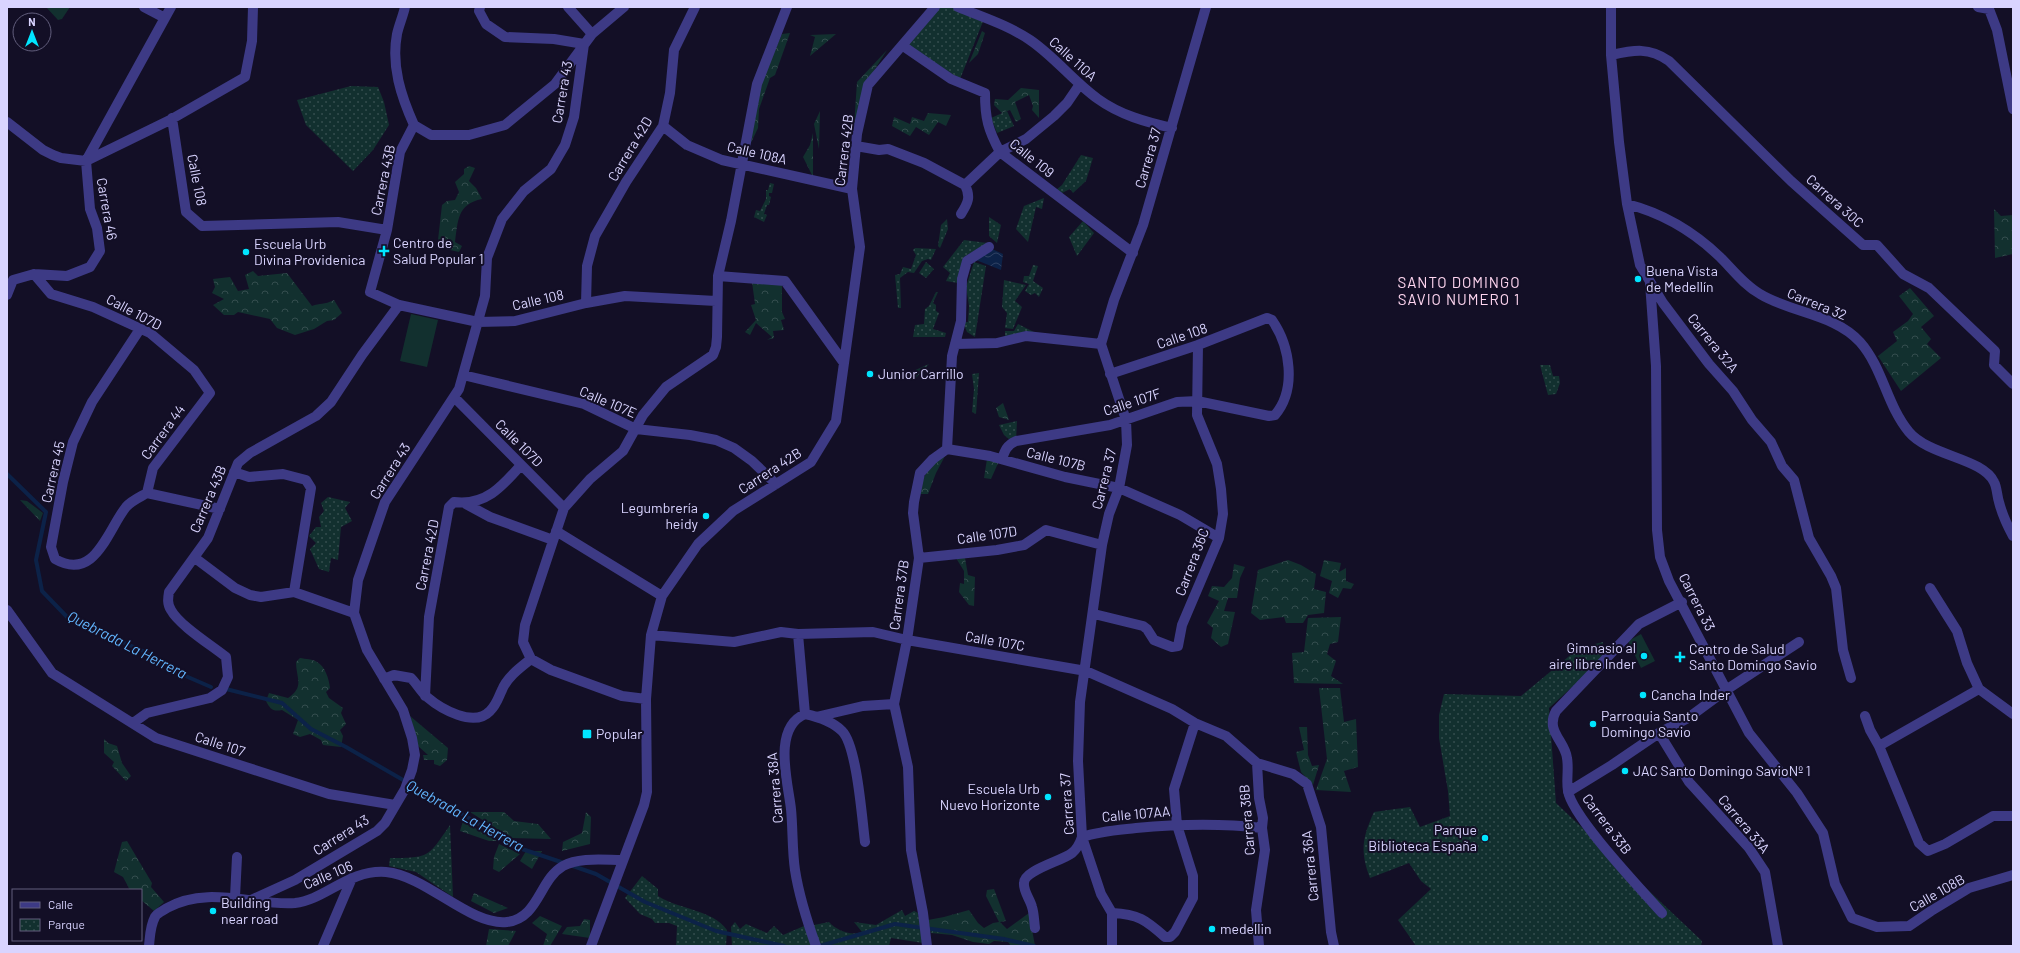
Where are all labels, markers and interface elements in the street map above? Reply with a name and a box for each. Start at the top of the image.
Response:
north arrow [12,12,52,52]
text: N [28,15,36,28]
street label: Calle 110A [1046,33,1101,85]
street label: Carrera 43 [548,59,575,124]
street label: Carrera 42D [604,113,655,184]
street label: Carrera 42B [831,113,856,187]
street label: Carrera 37 [1131,125,1164,190]
street label: Calle 109 [1007,135,1058,181]
street label: Calle 108A [726,137,789,168]
street label: Carrera 43B [367,143,398,217]
street label: Calle 108 [184,153,211,207]
street label: Carrera 30C [1803,170,1868,231]
street label: Carrera 46 [94,176,121,241]
place label: Centro de Salud Popular 1 [393,234,484,267]
place label: Escuela Urb Divina Providenica [254,235,365,268]
marker: Centro de Salud Popular 1 [378,245,390,257]
marker: Escuela Urb Divina Providenica [241,247,251,257]
place label: Buena Vista de Medellín [1646,262,1718,295]
district label: SANTO DOMINGO SAVIO NUMERO 1 [1398,273,1521,308]
marker: Buena Vista de Medellín [1633,274,1643,284]
street label: Carrera 32 [1785,284,1850,323]
street label: Calle 108 [510,285,565,314]
street label: Calle 107D [104,290,165,333]
street label: Carrera 32A [1684,310,1743,376]
street label: Calle 108 [1154,319,1209,352]
place label: Junior Carrillo [878,365,964,382]
marker: Junior Carrillo [865,369,875,379]
street label: Calle 107E [577,382,639,421]
street label: Calle 107F [1101,384,1163,419]
street label: Carrera 44 [137,401,188,462]
street label: Calle 107D [492,415,547,470]
street label: Carrera 45 [37,439,68,505]
street label: Carrera 43 [366,439,414,502]
street label: Calle 107B [1025,443,1088,474]
street label: Carrera 42B [735,444,805,497]
street label: Carrera 37 [1088,446,1119,511]
street label: Carrera 43B [186,462,229,535]
place label: Legumbrería heidy [621,499,699,532]
marker: Legumbrería heidy [701,511,711,521]
street label: Carrera 42D [411,518,442,592]
street label: Calle 107D [956,522,1018,547]
street label: Carrera 36C [1171,526,1212,598]
street label: Carrera 37B [885,559,912,631]
street label: Carrera 33 [1676,570,1719,634]
water label: Quebrada La Herrera [65,606,190,682]
street label: Calle 107C [964,627,1026,654]
place label: Gimnasio al aire libre Inder [1549,639,1636,672]
place label: Centro de Salud Santo Domingo Savio [1689,640,1817,673]
marker: Gimnasio al aire libre Inder [1639,651,1649,661]
marker: Centro de Salud Santo Domingo Savio [1674,651,1686,663]
place label: Cancha Inder [1651,686,1730,703]
marker: Cancha Inder [1638,690,1648,700]
place label: Parroquia Santo Domingo Savio [1601,707,1698,740]
marker: Parroquia Santo Domingo Savio [1588,719,1598,729]
place label: Popular [596,725,642,742]
street label: Calle 107 [193,727,248,760]
marker: Popular [581,728,593,740]
street label: Carrera 38A [763,751,786,824]
place label: JAC Santo Domingo SavioNº 1 [1633,762,1811,779]
marker: JAC Santo Domingo SavioNº 1 [1620,766,1630,776]
street label: Carrera 37 [1056,772,1077,836]
water label: Quebrada La Herrera [404,775,527,855]
place label: Escuela Urb Nuevo Horizonte [940,780,1040,813]
street label: Carrera 36B [1235,784,1258,856]
street label: Carrera 33B [1579,790,1636,857]
street label: Carrera 33A [1715,791,1774,857]
marker: Escuela Urb Nuevo Horizonte [1043,792,1053,802]
street label: Calle 107AA [1101,802,1171,825]
street label: Carrera 43 [309,811,372,859]
place label: Parque Biblioteca España [1368,821,1477,854]
street label: Carrera 36A [1297,829,1322,902]
marker: Parque Biblioteca España [1480,833,1490,843]
street label: Calle 106 [300,857,355,893]
street label: Calle 108B [1906,870,1967,915]
legend [12,889,142,941]
place label: Building near road [221,894,278,927]
text: Calle [48,897,73,911]
marker: Building near road [208,906,218,916]
text: Parque [48,917,85,931]
place label: medellin [1220,920,1272,937]
marker: medellin [1207,924,1217,934]

